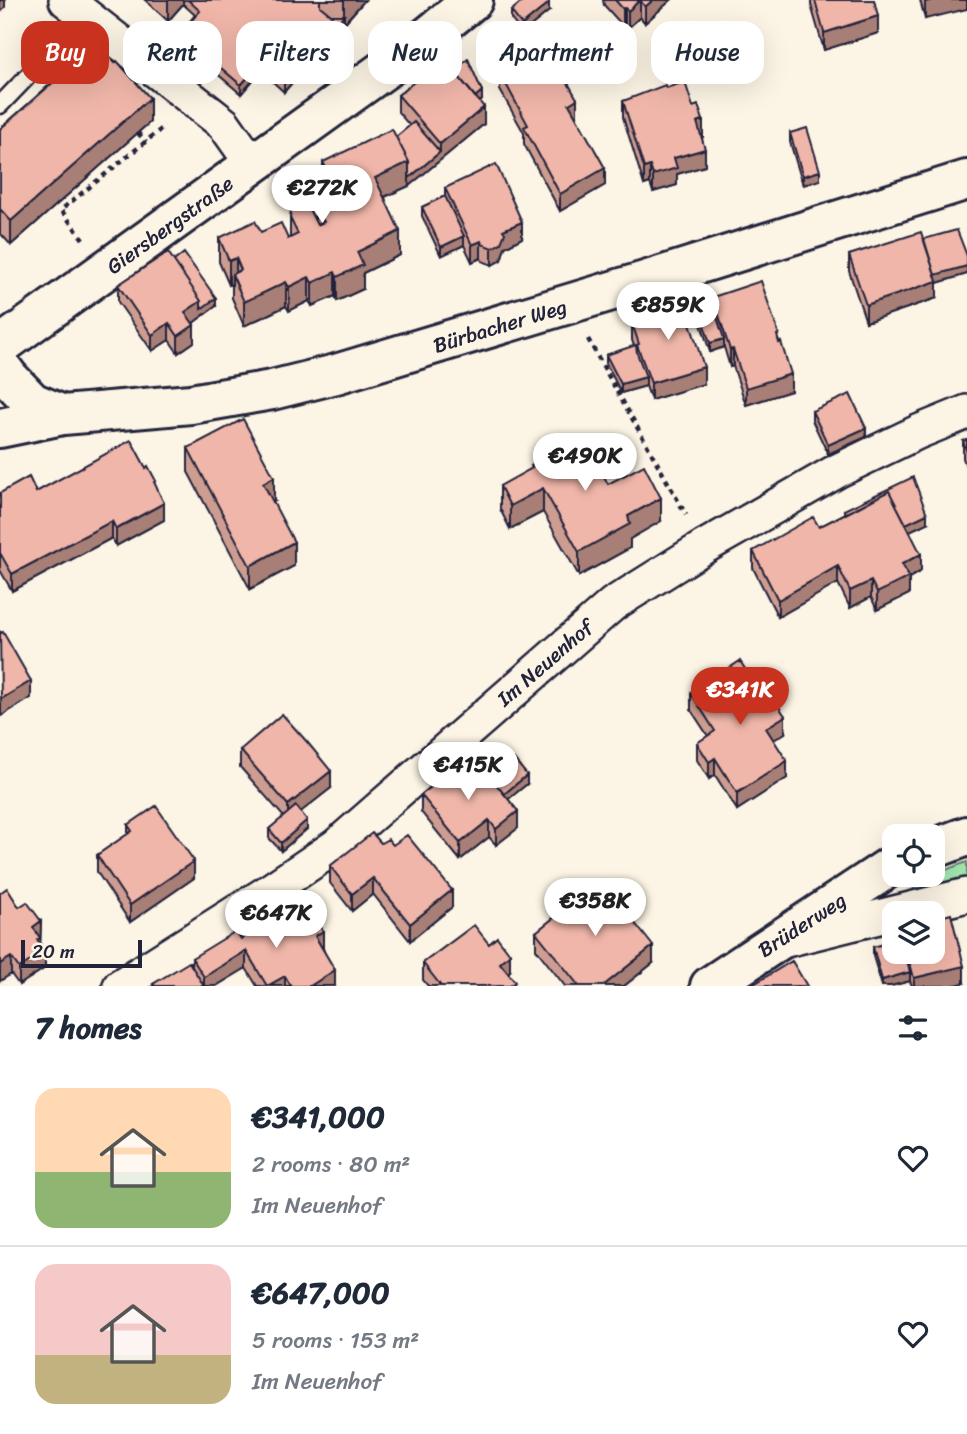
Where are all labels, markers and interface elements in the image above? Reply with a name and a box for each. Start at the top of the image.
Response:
chip: Buy [21,21,109,84]
chip: Rent [123,21,222,84]
chip: Filters [236,21,354,84]
chip: New [368,21,462,84]
chip: Apartment [476,21,637,84]
chip: House [651,21,764,84]
street label: Giersbergstraße [98,165,242,285]
pin: €272K [273,166,371,225]
text: €272K [288,167,356,208]
pin: €859K [619,282,717,342]
text: €859K [632,284,704,325]
street label: Bürbacher Weg [428,288,572,364]
pin: €490K [536,434,634,493]
text: €490K [549,435,621,476]
street label: Im Neuenhof [487,608,604,717]
pin: €341K [691,668,789,727]
text: €341K [707,669,773,710]
pin: €415K [419,742,517,802]
text: €415K [434,744,502,785]
map controls [882,824,945,964]
button: locate [882,824,945,887]
pin: €358K [546,878,644,938]
text: €358K [560,880,630,921]
street label: Brüderweg [750,882,854,968]
pin: €647K [227,890,325,950]
text: €647K [241,892,311,933]
button: layers [882,901,945,964]
text: 20 m [32,935,75,968]
scale bar [21,937,142,969]
text: 7 homes [35,1001,142,1055]
icon: filters [894,1009,932,1047]
text: €341,000 [252,1090,385,1144]
icon: home [91,1116,175,1200]
icon: heart [894,1139,932,1177]
text: 2 rooms · 80 m² [252,1144,410,1185]
text: Im Neuenhof [252,1185,382,1226]
text: €647,000 [252,1266,390,1320]
icon: home [91,1292,175,1376]
icon: heart [894,1315,932,1353]
text: 5 rooms · 153 m² [252,1320,419,1361]
text: Im Neuenhof [252,1361,382,1402]

